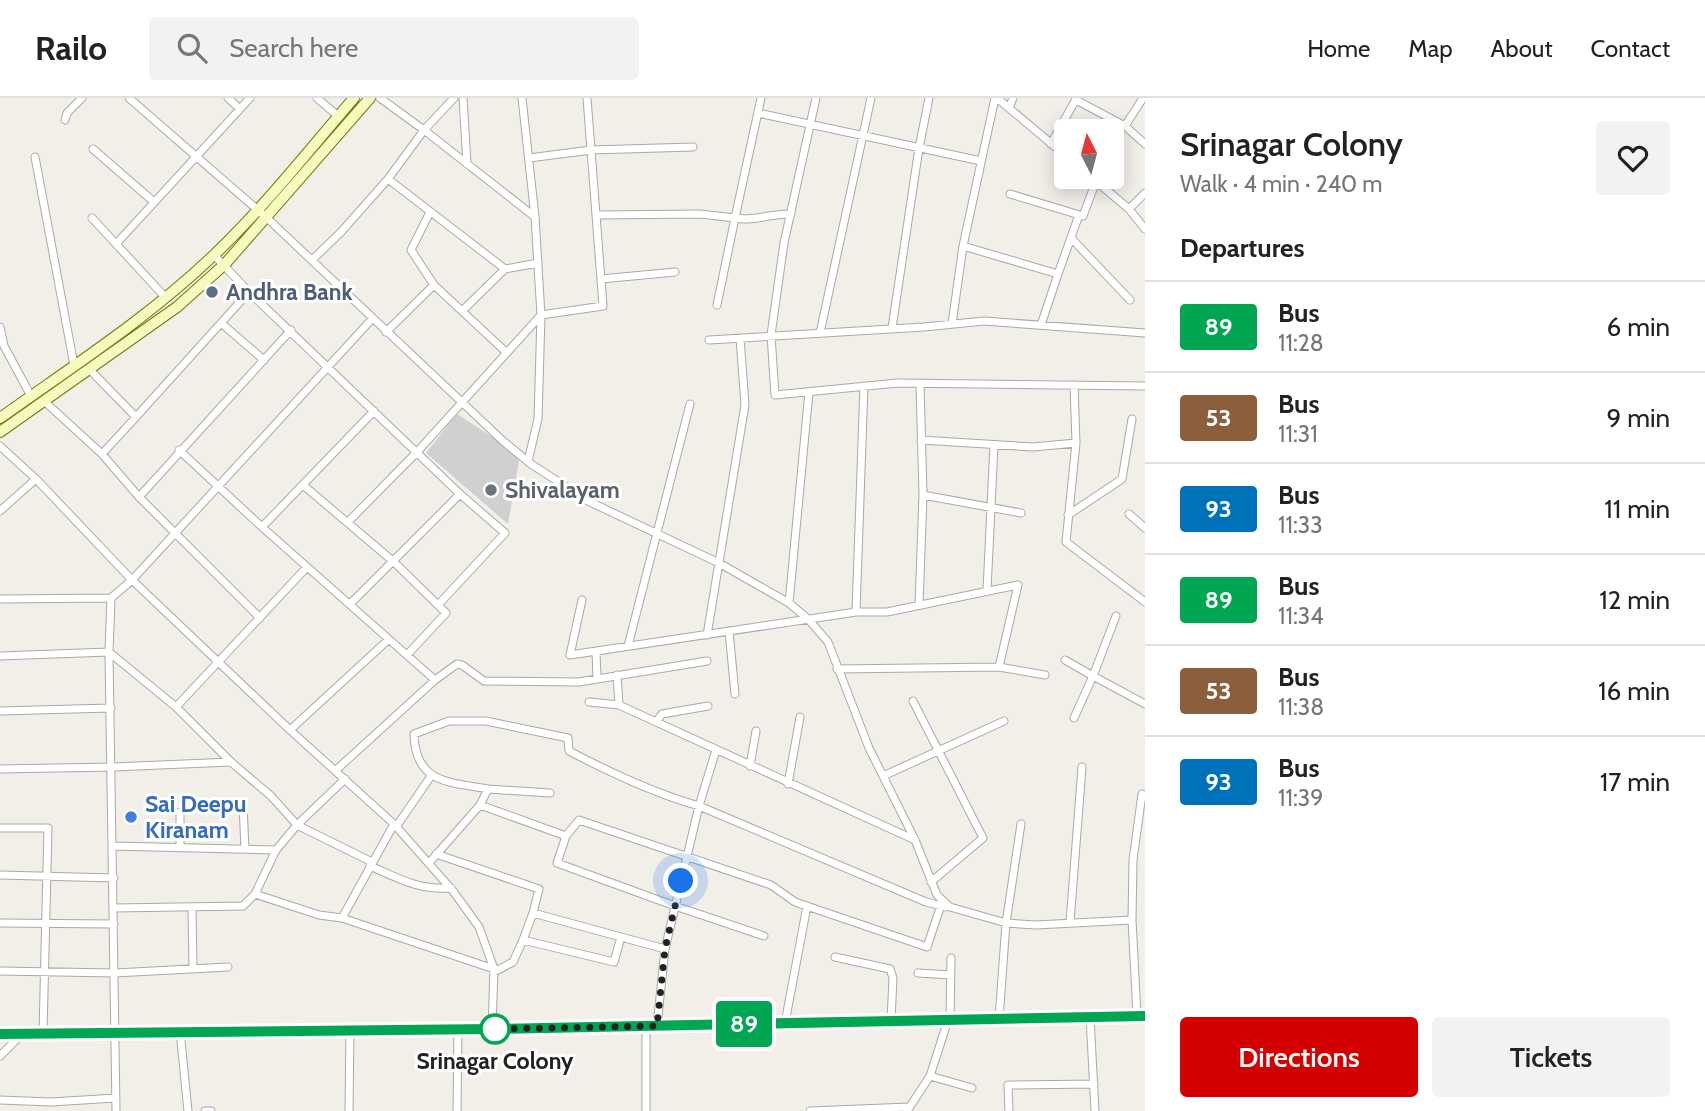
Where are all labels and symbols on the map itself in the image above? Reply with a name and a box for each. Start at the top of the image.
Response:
north arrow [1054,119,1124,189]
place label: Andhra Bank [226,278,354,306]
marker: Andhra Bank [204,284,220,300]
place label: Shivalayam [505,476,620,504]
marker: Shivalayam [483,482,499,498]
place label: Sai Deepu Kiranam [145,790,246,844]
marker: Sai Deepu Kiranam [123,809,139,825]
your location [663,863,698,898]
line badge: 89 [712,1001,776,1047]
marker: Srinagar Colony [480,1014,510,1044]
place label: Srinagar Colony [417,1047,574,1075]

